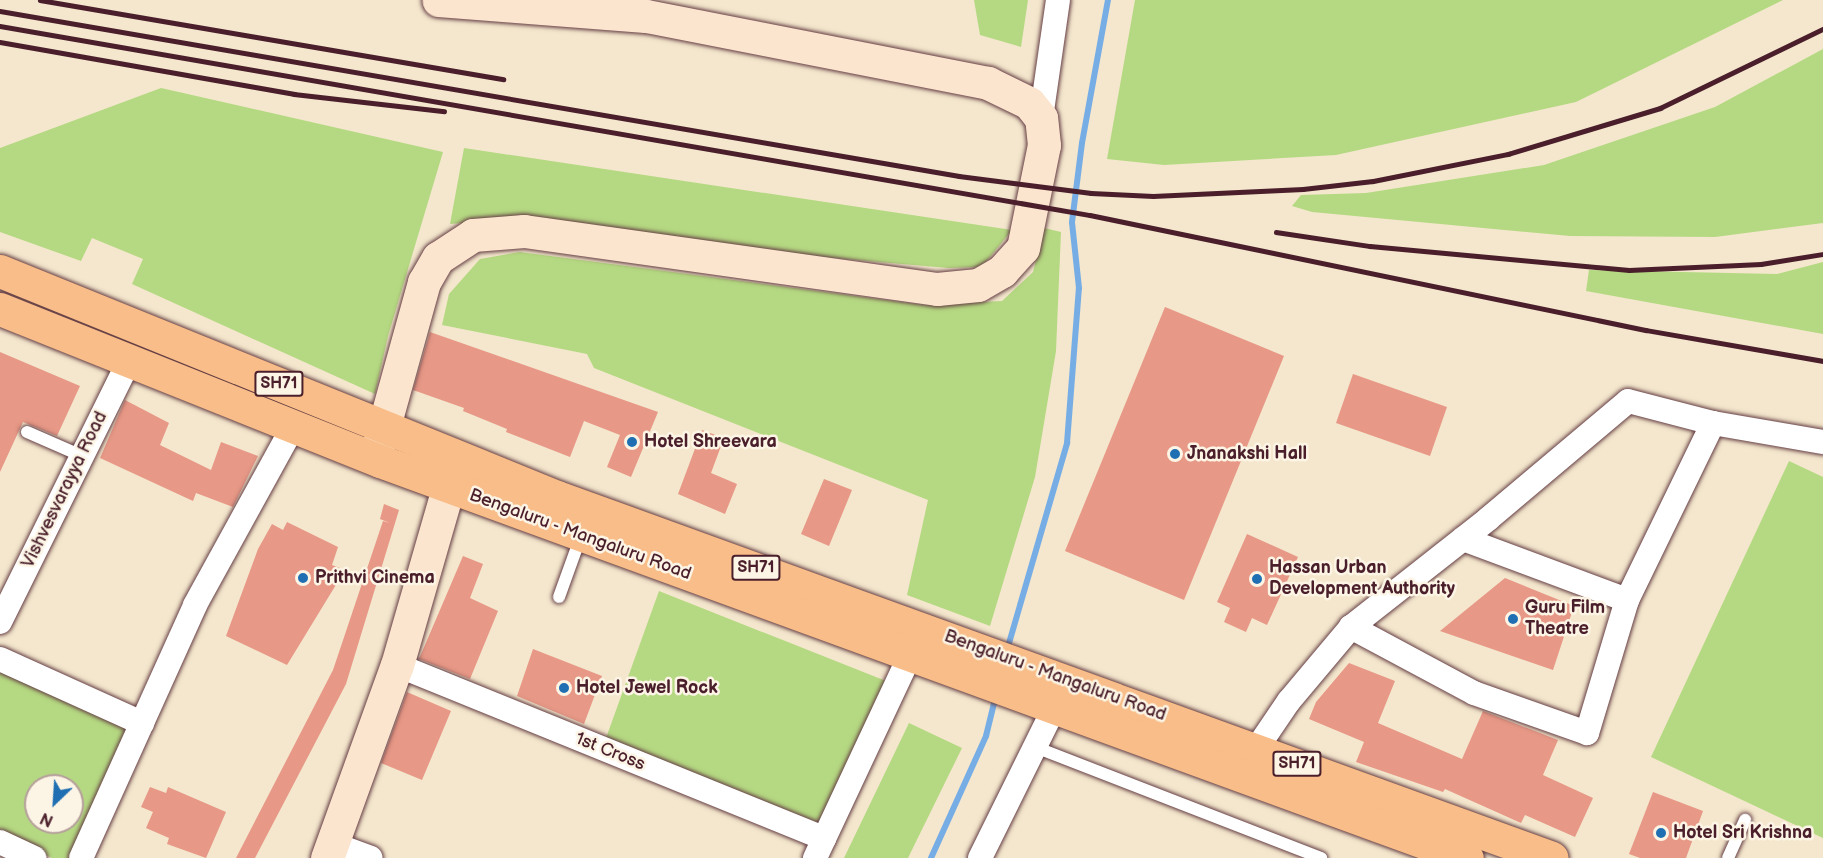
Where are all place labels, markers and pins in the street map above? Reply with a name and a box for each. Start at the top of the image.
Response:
place label: Hotel Shreevara [644,431,777,453]
marker: Hotel Shreevara [625,435,639,449]
place label: Jnanakshi Hall [1187,443,1307,465]
marker: Jnanakshi Hall [1168,447,1182,461]
place label: Hassan Urban Development Authority [1269,558,1455,600]
place label: Prithvi Cinema [315,567,435,589]
marker: Prithvi Cinema [296,571,310,585]
marker: Hassan Urban Development Authority [1250,572,1264,586]
place label: Guru Film Theatre [1525,598,1605,640]
marker: Guru Film Theatre [1506,612,1520,626]
place label: Hotel Jewel Rock [576,677,718,699]
marker: Hotel Jewel Rock [557,681,571,695]
place label: Hotel Sri Krishna [1673,822,1812,844]
marker: Hotel Sri Krishna [1654,826,1668,840]

